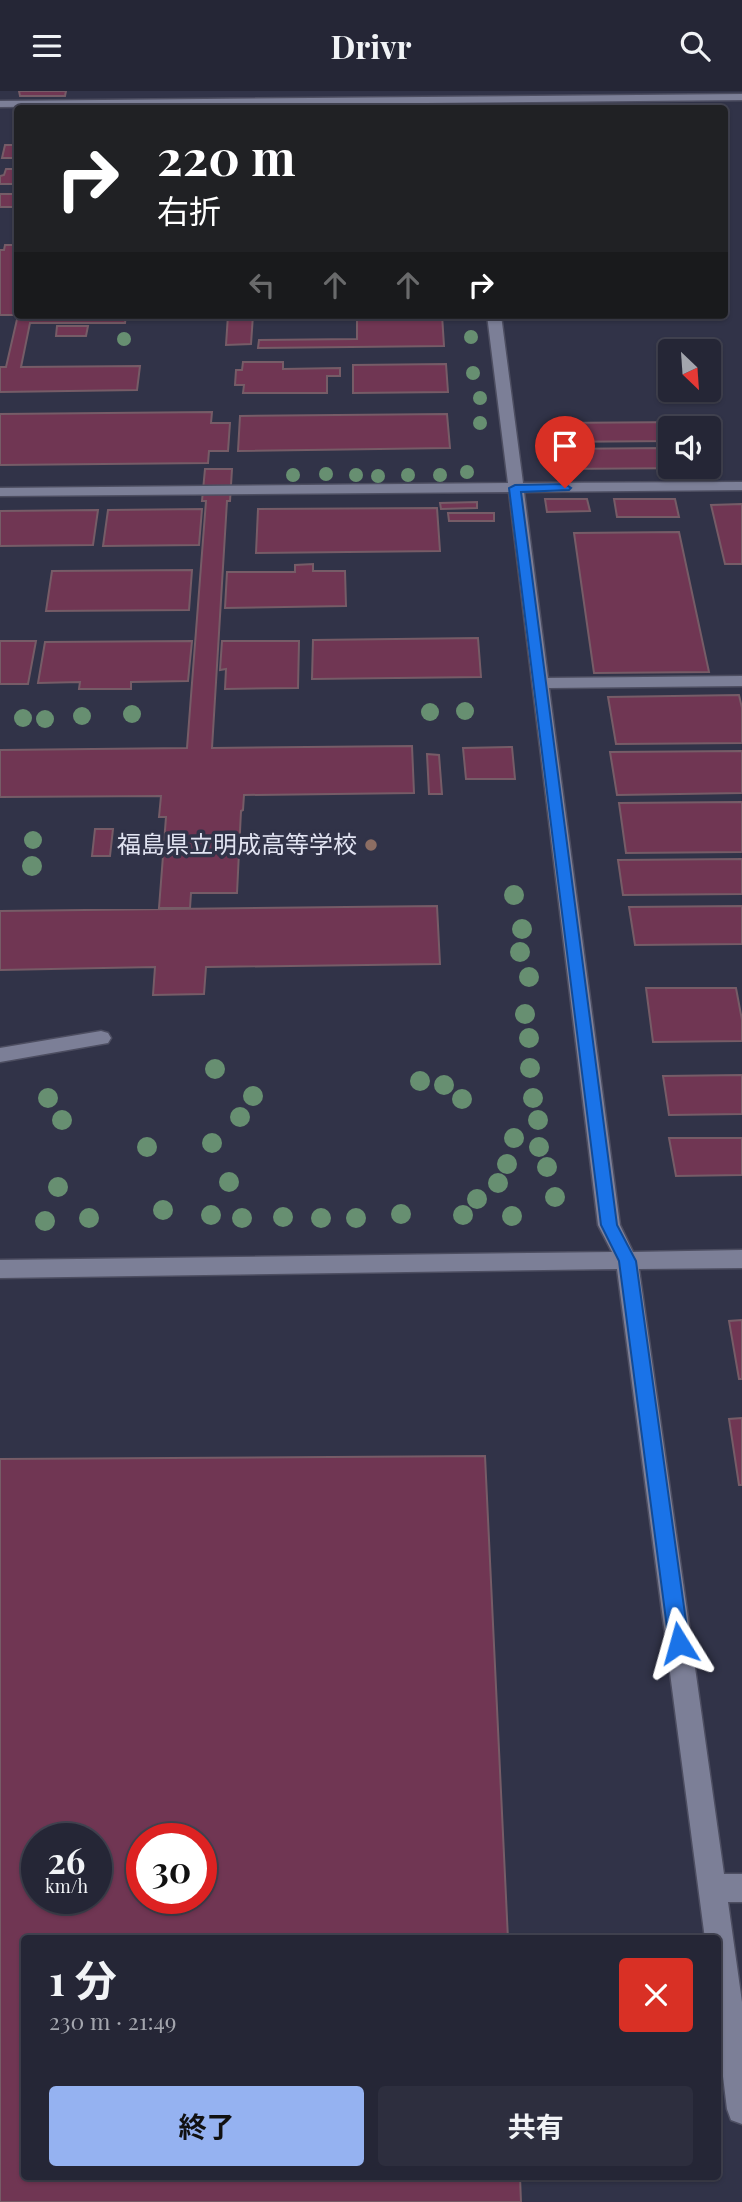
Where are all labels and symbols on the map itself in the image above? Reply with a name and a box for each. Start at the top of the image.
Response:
north arrow [658,339,721,403]
pin [535,416,595,488]
place label: 福島県立明成高等学校 [117,827,357,859]
marker: 福島県立明成高等学校 [363,837,379,853]
position arrow [642,1606,716,1680]
speed limit sign: 30 [126,1823,217,1914]

